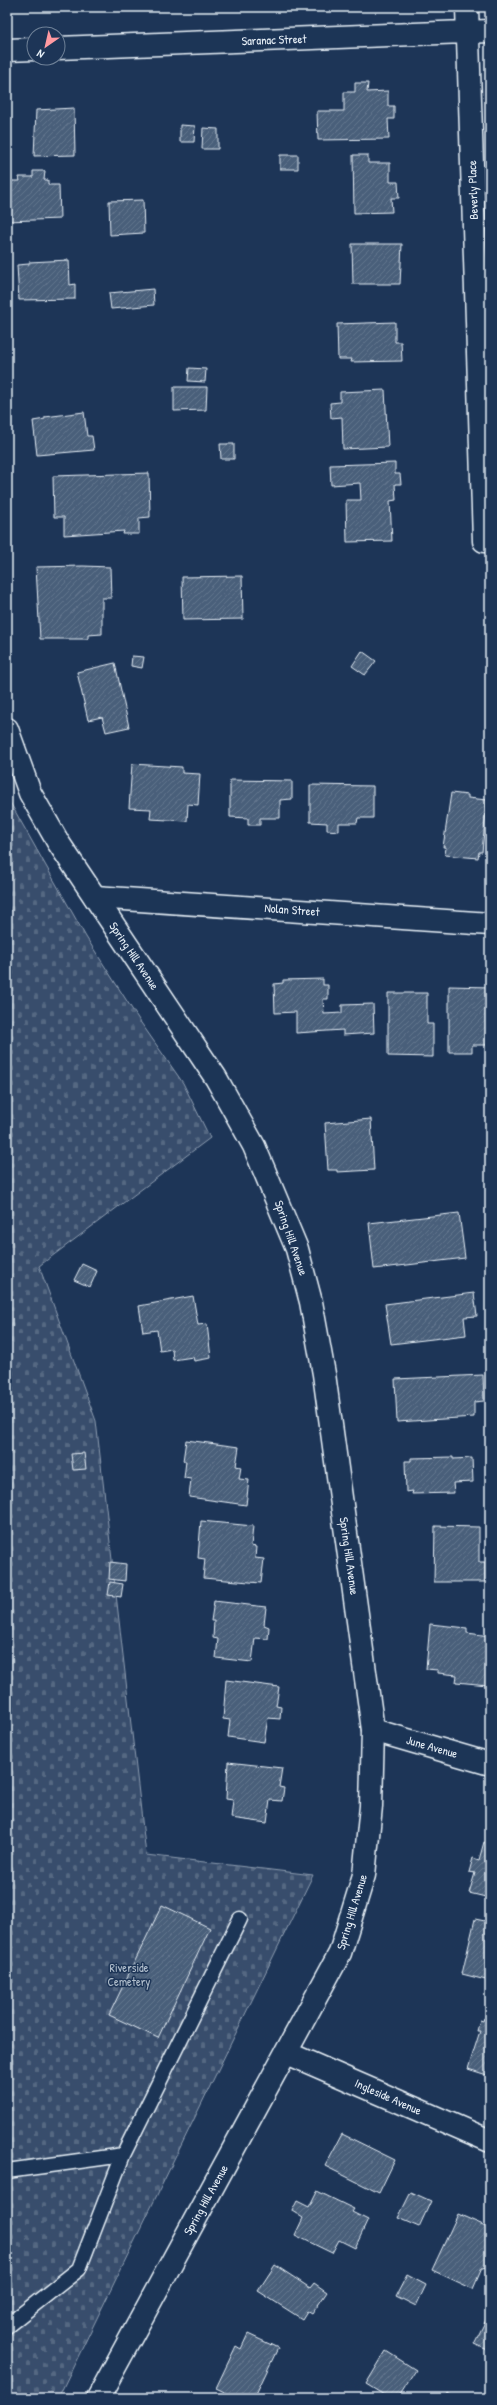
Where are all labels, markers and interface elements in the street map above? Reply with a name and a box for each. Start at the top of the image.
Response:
north arrow [26,26,66,66]
street label: Saranac Street [241,30,308,49]
text: N [34,47,47,62]
street label: Beverly Place [463,160,482,220]
street label: Nolan Street [264,899,321,920]
street label: Spring Hill Avenue [106,919,163,993]
street label: Spring Hill Avenue [271,1198,312,1278]
street label: Spring Hill Avenue [336,1516,363,1596]
street label: June Avenue [404,1731,460,1762]
street label: Spring Hill Avenue [332,1872,371,1952]
park label: Riverside Cemetery [108,1959,150,1990]
street label: Ingleside Avenue [352,2074,425,2119]
street label: Spring Hill Avenue [179,2161,232,2238]

